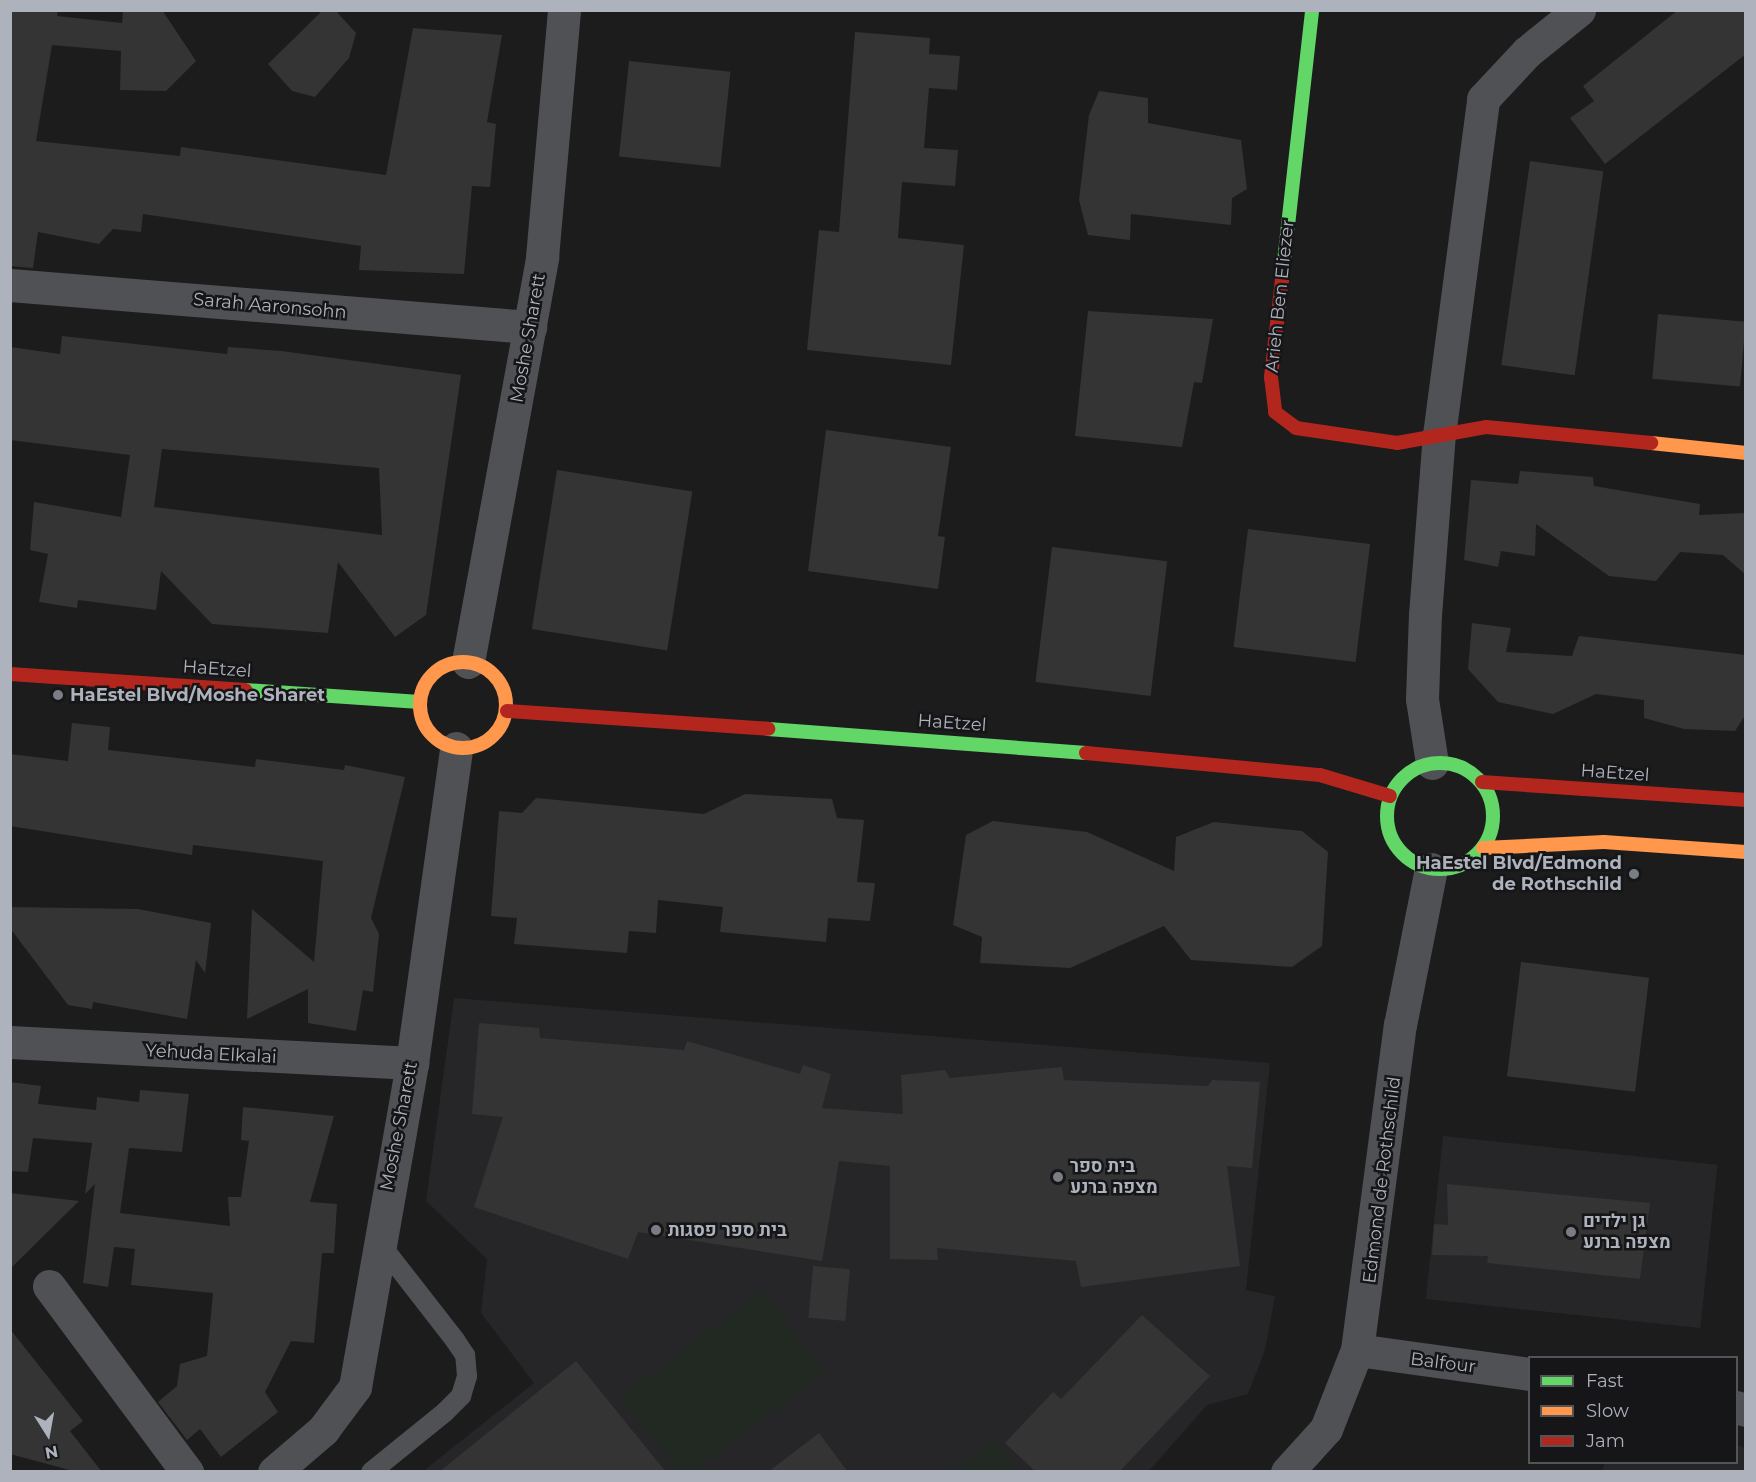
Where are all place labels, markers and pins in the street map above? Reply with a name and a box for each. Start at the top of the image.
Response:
place label: HaEstel Blvd/Moshe Sharet [70,684,325,706]
marker: HaEstel Blvd/Moshe Sharet [51,688,65,702]
place label: HaEstel Blvd/Edmond de Rothschild [1416,853,1622,896]
marker: HaEstel Blvd/Edmond de Rothschild [1627,867,1641,881]
place label: בית ספר מצפה ברנע [1070,1156,1158,1198]
marker: בית ספר מצפה ברנע [1051,1170,1065,1184]
place label: גן ילדים מצפה ברנע [1583,1211,1671,1254]
place label: בית ספר פסגות [668,1219,787,1241]
marker: בית ספר פסגות [649,1223,663,1237]
marker: גן ילדים מצפה ברנע [1564,1225,1578,1239]

